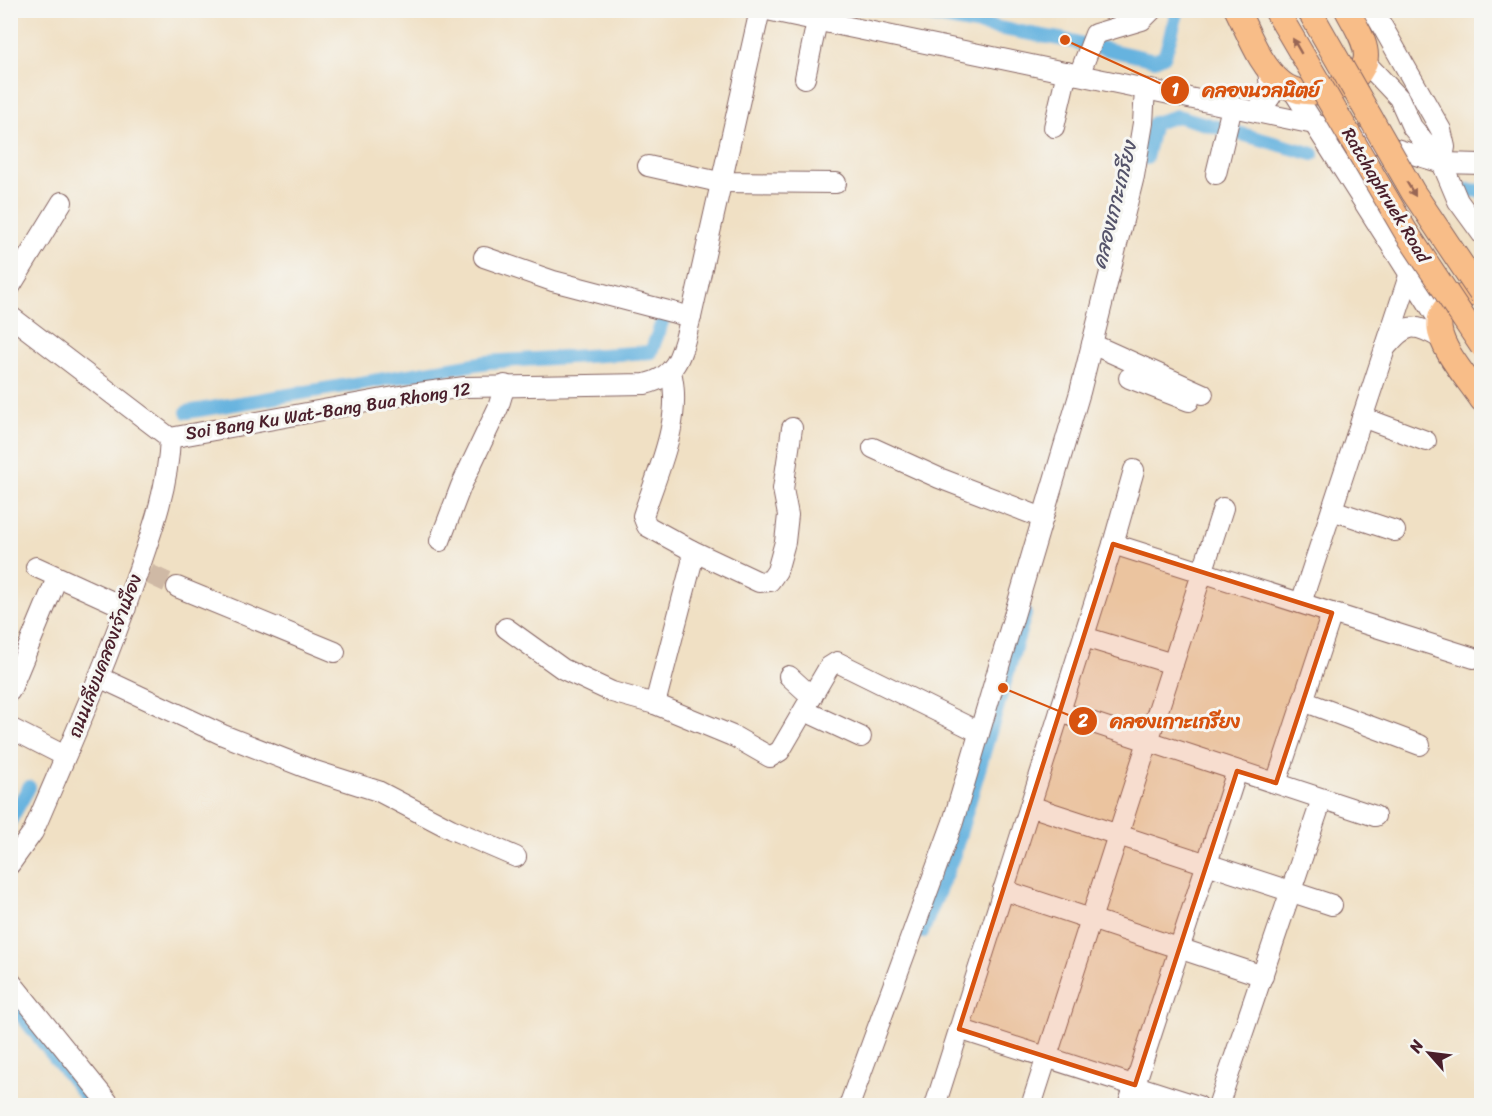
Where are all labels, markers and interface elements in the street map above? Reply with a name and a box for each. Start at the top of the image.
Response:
one-way arrow [1292,37,1302,54]
callout: คลองนวลนิตย์ [1160,71,1332,109]
text: คลองนวลนิตย์ [1201,73,1324,108]
text: 1 [1171,74,1179,106]
street label: Ratchaphruek Road [1333,121,1440,270]
water label: คลองเกาะเกรียง [1082,135,1148,272]
one-way arrow [1406,181,1417,197]
street label: Soi Bang Ku Wat-Bang Bua Rhong 12 [183,373,473,449]
street label: ถนนเลียบคลองเจ้าเมือง [59,569,151,743]
callout: คลองเกาะเกรียง [1068,702,1252,740]
text: คลองเกาะเกรียง [1109,704,1241,739]
text: 2 [1077,705,1089,737]
north arrow [1399,1023,1459,1083]
text: N [1400,1034,1432,1059]

